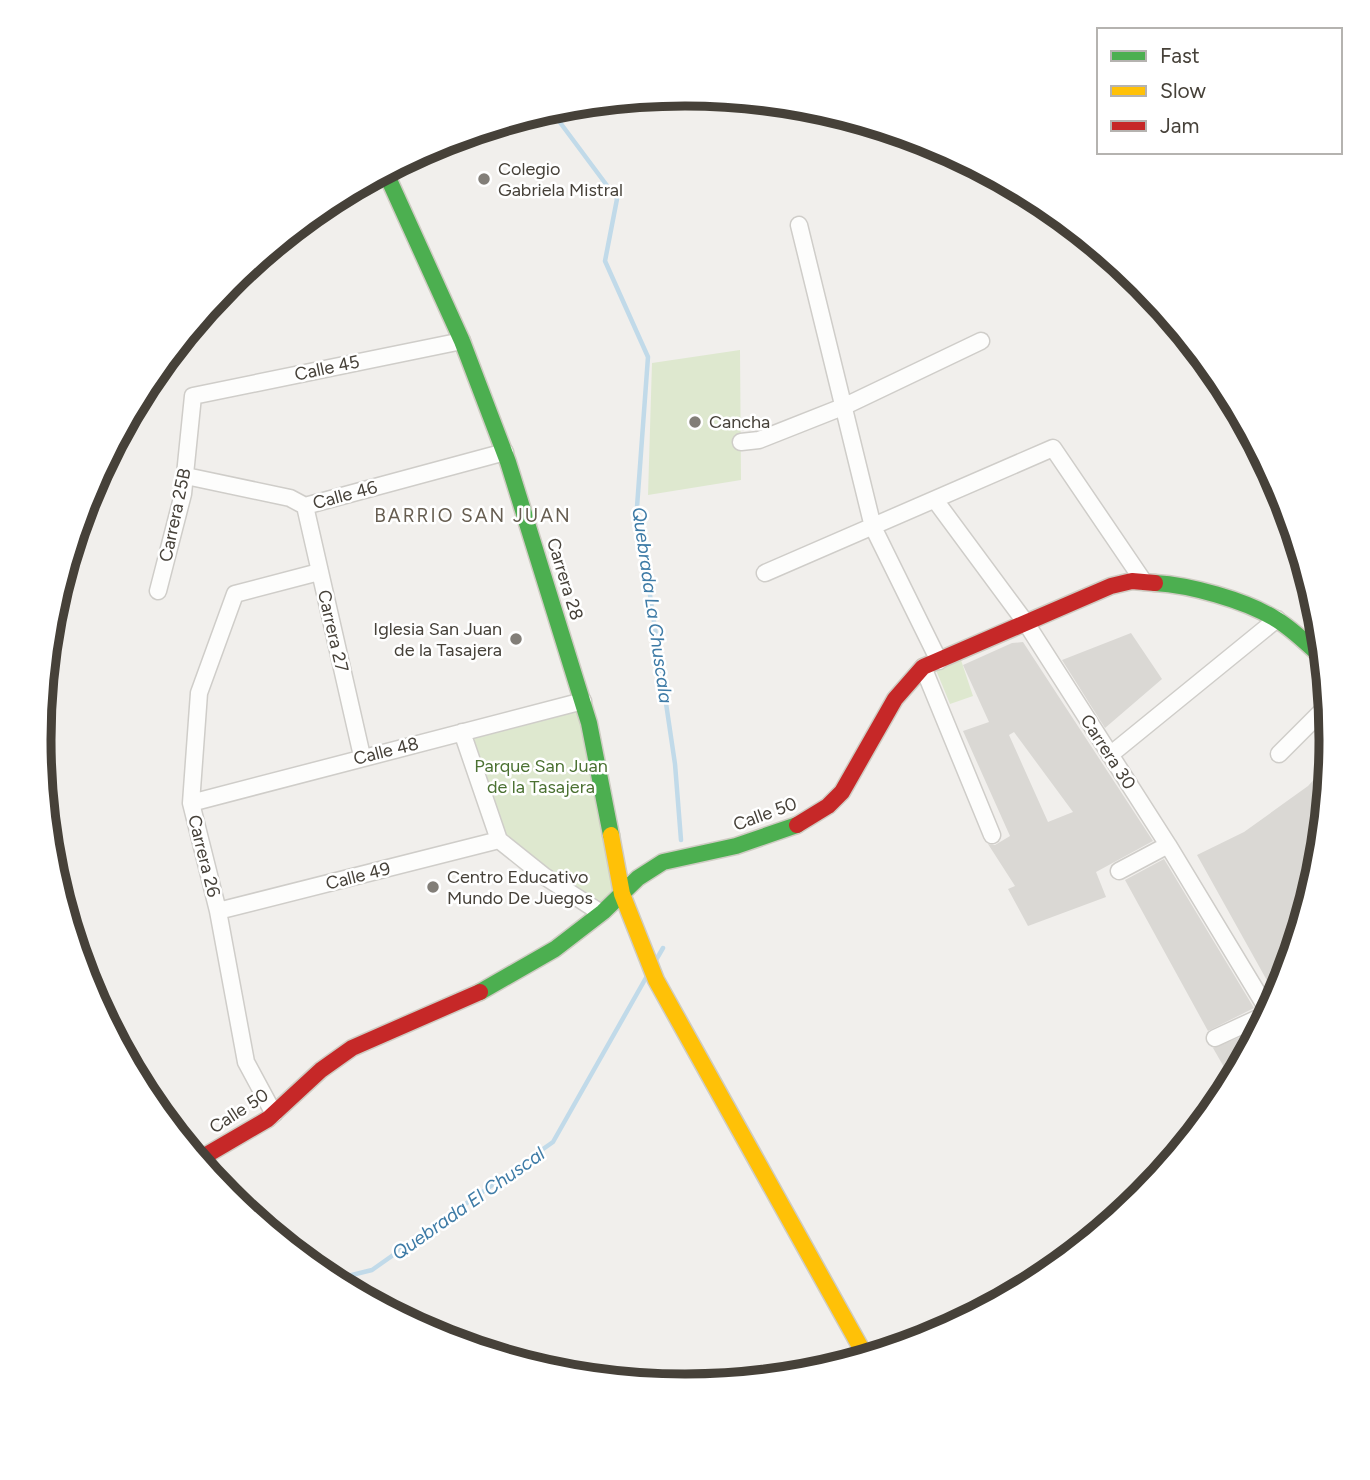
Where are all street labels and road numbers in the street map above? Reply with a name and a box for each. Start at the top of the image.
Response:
street label: Calle 45 [292,350,362,386]
street label: Carrera 25B [154,466,196,564]
street label: Calle 46 [310,476,380,514]
street label: Carrera 28 [542,535,588,623]
street label: Carrera 27 [313,588,353,675]
street label: Carrera 30 [1076,710,1140,794]
street label: Calle 48 [351,732,421,770]
street label: Calle 50 [730,792,800,836]
street label: Carrera 26 [183,813,225,899]
street label: Calle 49 [323,857,393,895]
street label: Calle 50 [205,1084,273,1138]

